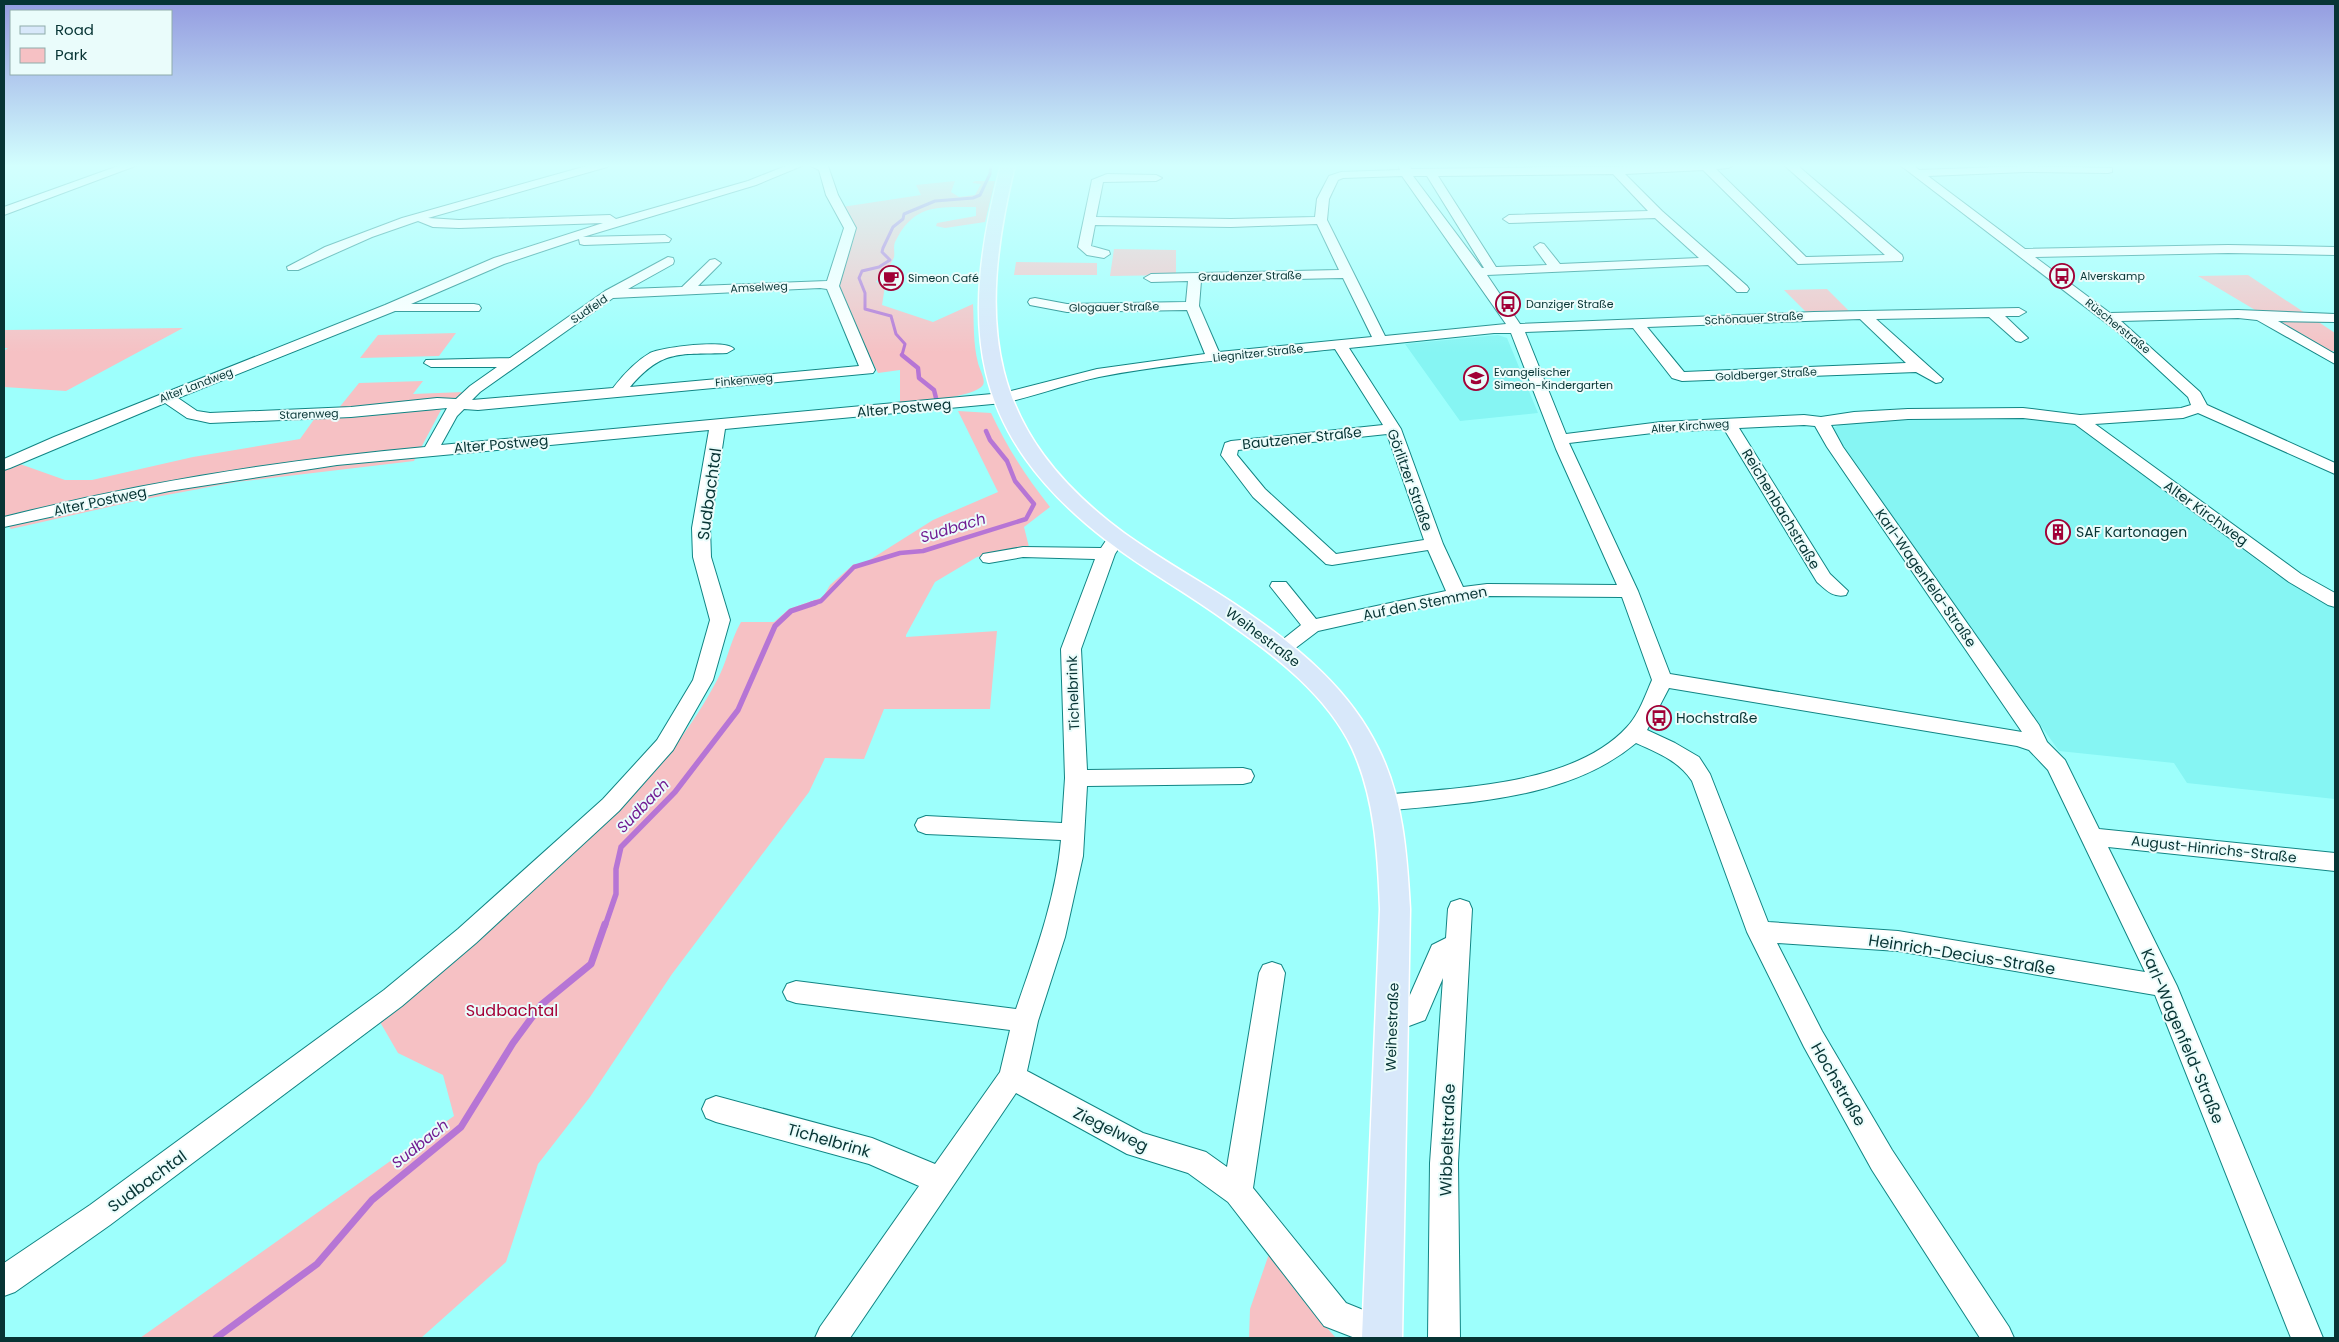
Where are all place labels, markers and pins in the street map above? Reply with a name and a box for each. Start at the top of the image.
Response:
bus stop icon: Alverskamp [2049,263,2075,289]
cafe icon: Simeon Café [878,265,904,291]
place label: Alverskamp [2080,268,2145,284]
place label: Simeon Café [908,270,979,286]
bus stop icon: Danziger Straße [1495,291,1521,317]
place label: Danziger Straße [1526,296,1614,312]
place label: Evangelischer Simeon-Kindergarten [1494,364,1613,393]
school or university icon: Evangelischer Simeon-Kindergarten [1463,365,1489,391]
building icon: SAF Kartonagen [2045,519,2071,545]
place label: SAF Kartonagen [2076,522,2187,542]
bus stop icon: Hochstraße [1646,705,1672,731]
place label: Hochstraße [1676,708,1758,728]

